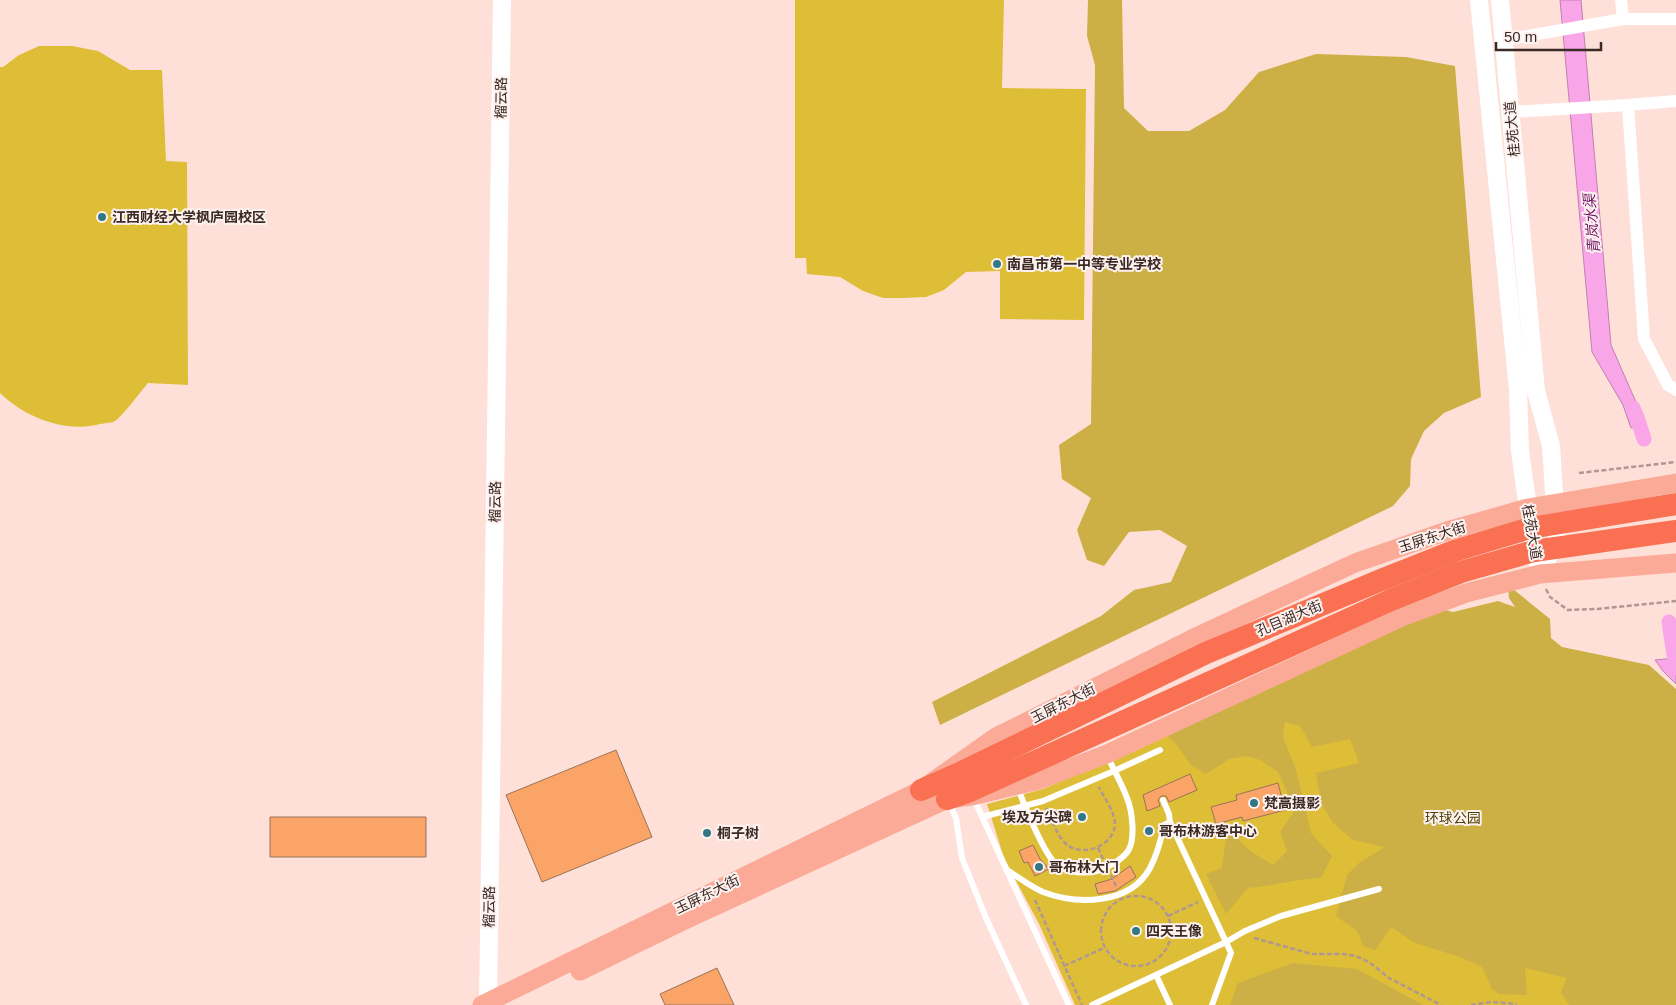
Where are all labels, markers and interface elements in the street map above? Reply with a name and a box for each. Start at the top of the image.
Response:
scale bar [1496,20,1601,52]
text: 50 m [1504,28,1537,45]
street label: 榴云路 [493,77,509,119]
street label: 桂苑大道 [1502,100,1522,158]
water label: 青岚水渠 [1580,191,1603,255]
place label: 江西财经大学枫庐园校区 [112,209,266,225]
marker: 江西财经大学枫庐园校区 [96,211,108,223]
place label: 南昌市第一中等专业学校 [1007,256,1161,272]
marker: 南昌市第一中等专业学校 [991,258,1003,270]
street label: 榴云路 [487,481,503,523]
street label: 桂苑大道 [1519,503,1545,561]
street label: 玉屏东大街 [1396,519,1468,555]
street label: 孔目湖大街 [1254,597,1324,639]
street label: 玉屏东大街 [1028,680,1098,726]
place label: 梵高摄影 [1264,795,1320,811]
marker: 梵高摄影 [1248,797,1260,809]
place label: 埃及方尖碑 [1002,809,1072,825]
park label: 环球公园 [1425,810,1481,826]
marker: 埃及方尖碑 [1076,811,1088,823]
place label: 哥布林游客中心 [1159,823,1257,839]
place label: 桐子树 [717,825,759,841]
marker: 哥布林游客中心 [1143,825,1155,837]
marker: 桐子树 [701,827,713,839]
place label: 哥布林大门 [1049,859,1119,875]
marker: 哥布林大门 [1033,861,1045,873]
street label: 玉屏东大街 [672,871,742,917]
street label: 榴云路 [481,886,497,928]
place label: 四天王像 [1146,923,1202,939]
marker: 四天王像 [1130,925,1142,937]

